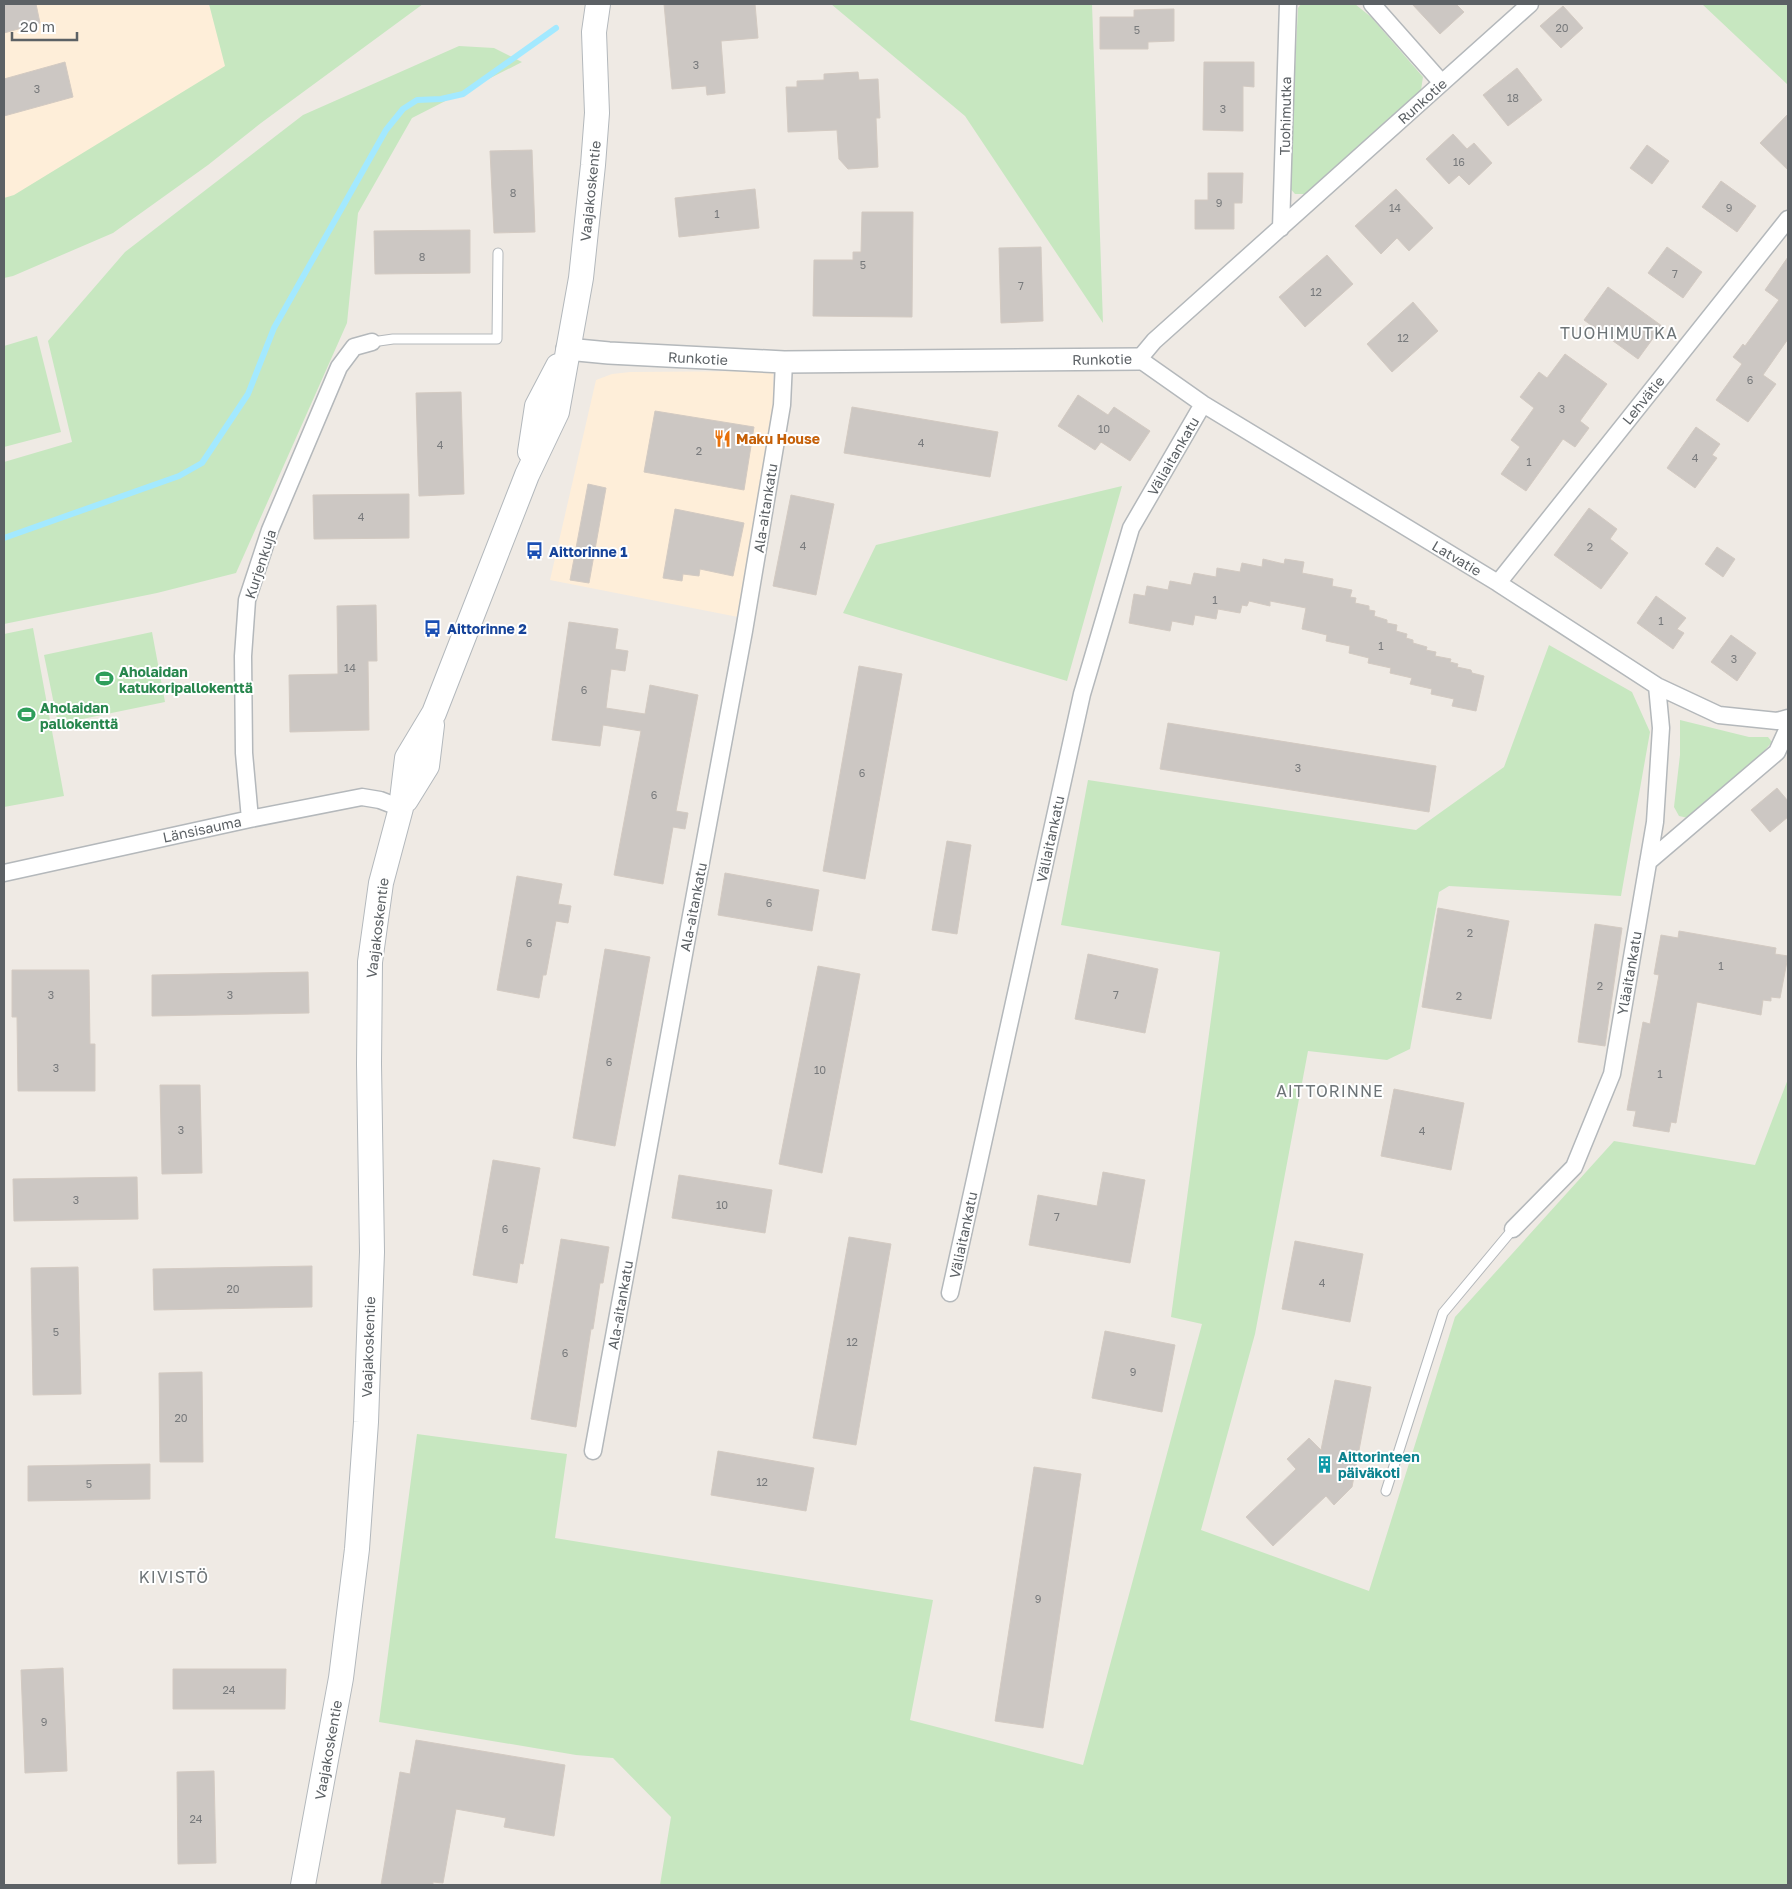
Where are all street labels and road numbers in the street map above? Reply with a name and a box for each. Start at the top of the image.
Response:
street label: Runkotie [1394,75,1450,127]
street label: Tuohimutka [1276,76,1294,156]
street label: Vaajakoskentie [576,140,604,242]
street label: Runkotie [668,348,728,368]
street label: Runkotie [1072,350,1132,368]
street label: Lehvätie [1618,372,1668,428]
street label: Väliaitankatu [1144,414,1202,498]
street label: Ala-aitankatu [750,462,780,554]
street label: Kurjenkuja [241,527,279,601]
street label: Latvatie [1429,537,1485,579]
street label: Väliaitankatu [1033,794,1067,884]
street label: Länsisauma [161,812,243,846]
street label: Ala-aitankatu [676,861,710,953]
street label: Vaajakoskentie [362,877,392,979]
street label: Yläaitankatu [1613,930,1645,1016]
street label: Väliaitankatu [946,1190,980,1280]
street label: Ala-aitankatu [604,1259,636,1351]
street label: Vaajakoskentie [358,1296,378,1398]
street label: Vaajakoskentie [311,1699,345,1801]

